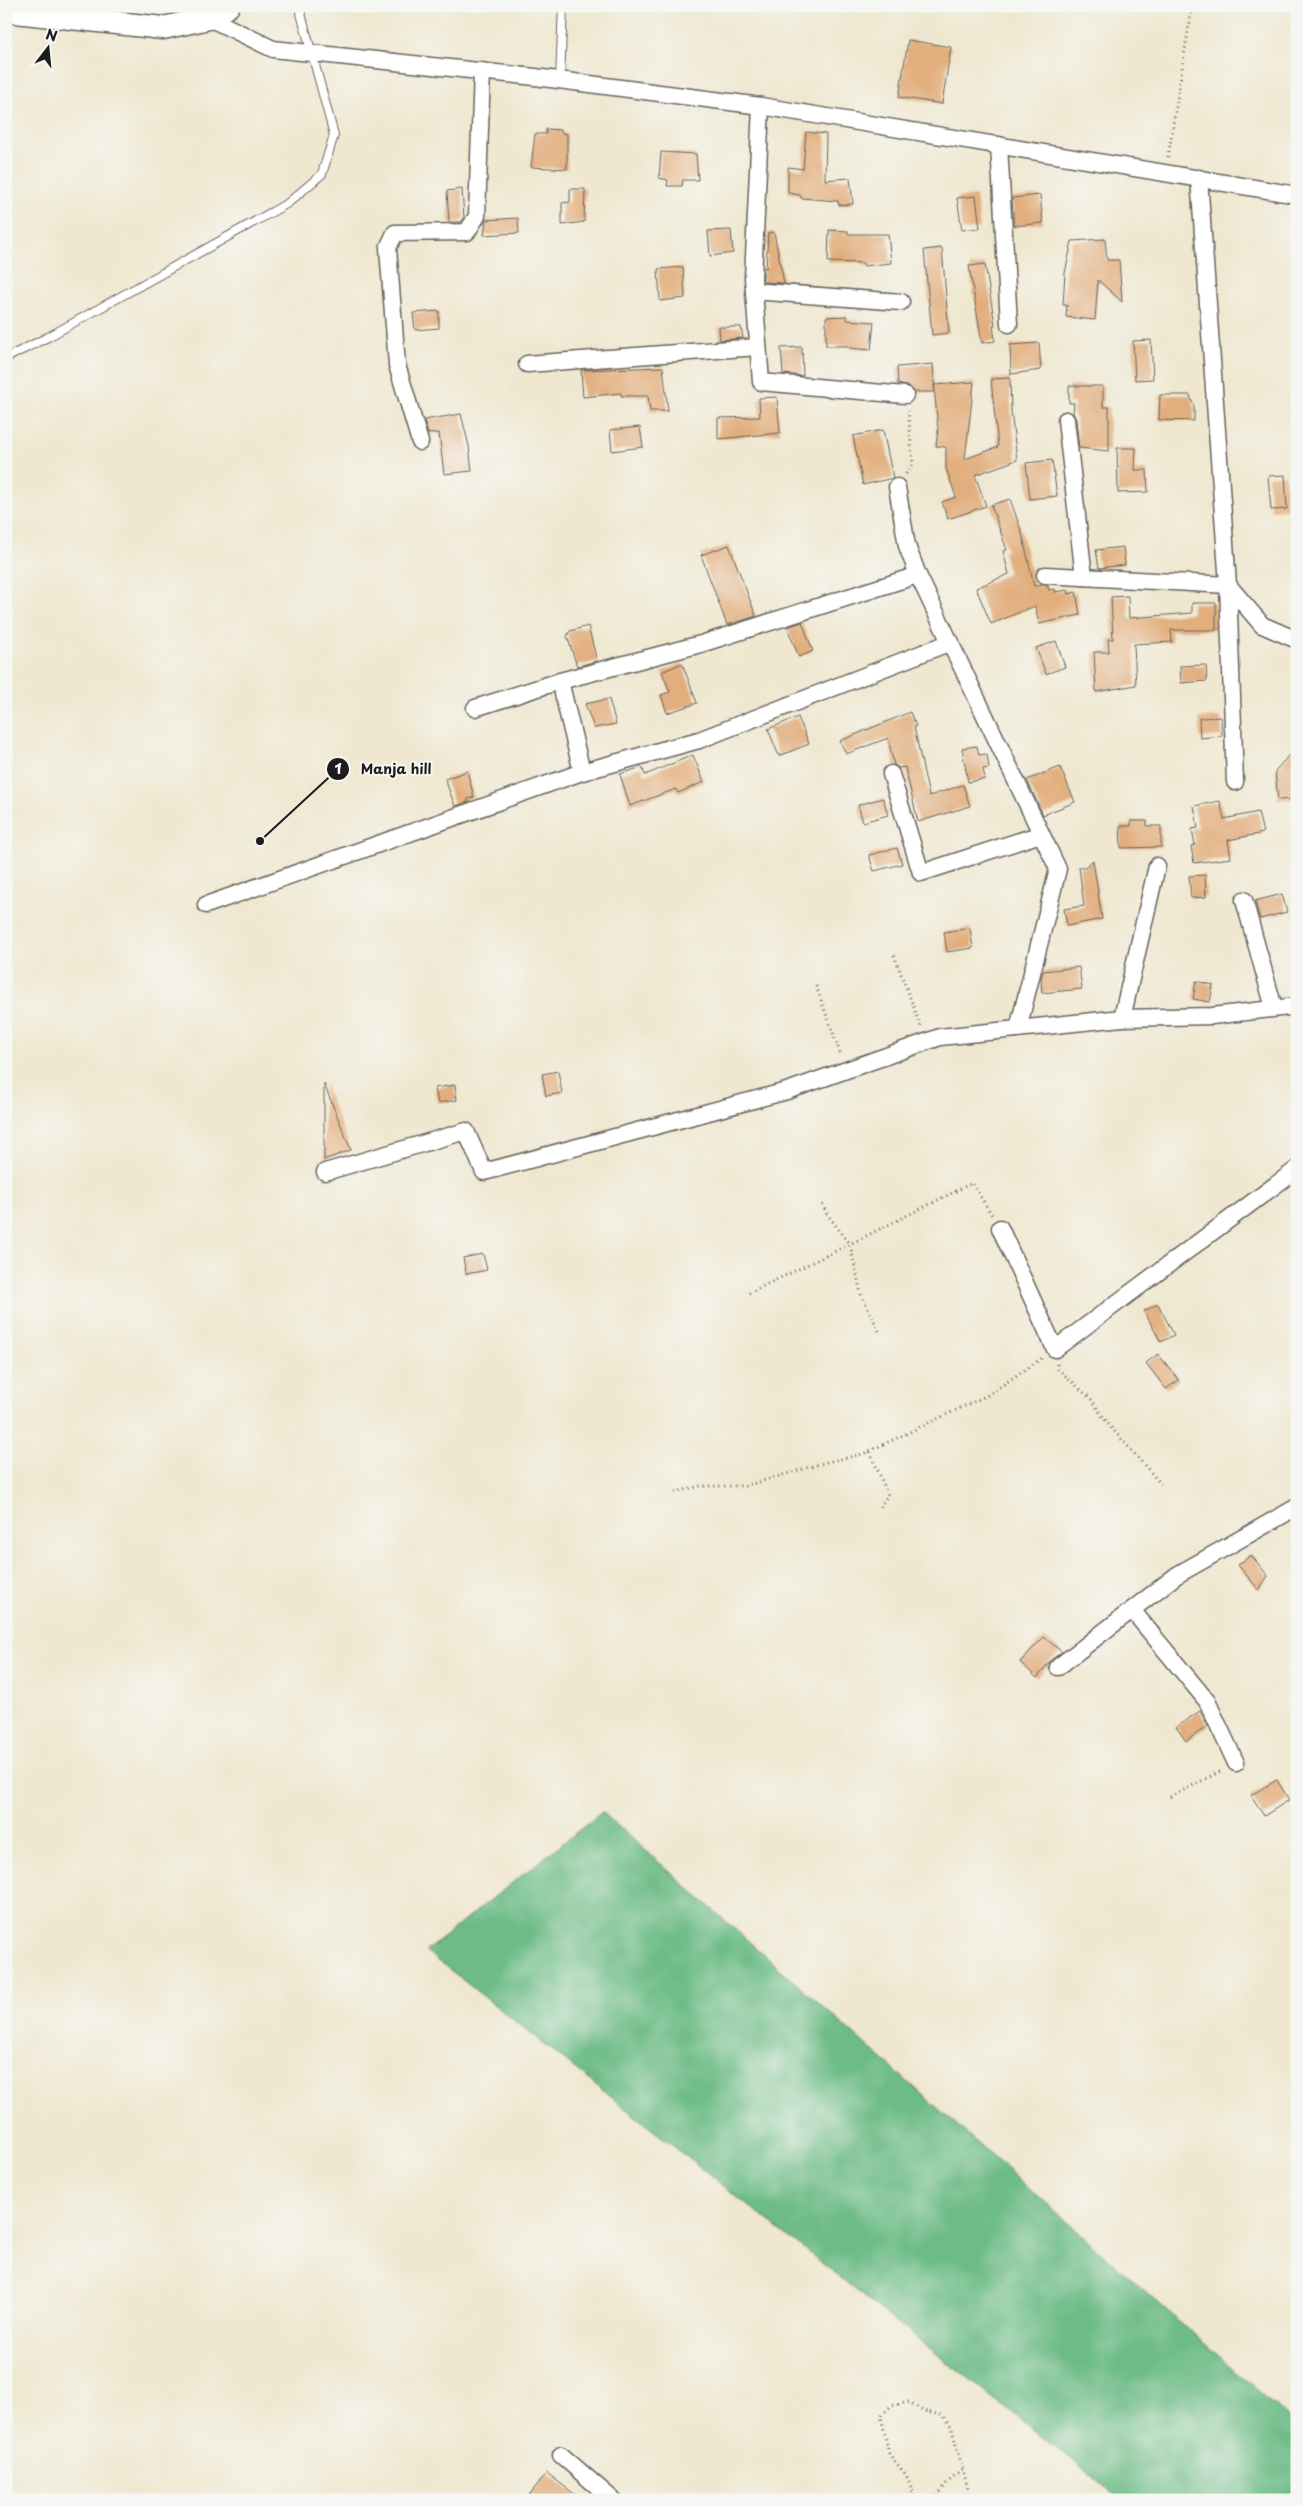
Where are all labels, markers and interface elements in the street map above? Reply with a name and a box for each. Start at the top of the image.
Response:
north arrow [22,22,72,72]
text: N [43,23,60,47]
callout: Manja hill [326,754,442,783]
text: 1 [334,756,342,779]
text: Manja hill [361,758,431,779]

